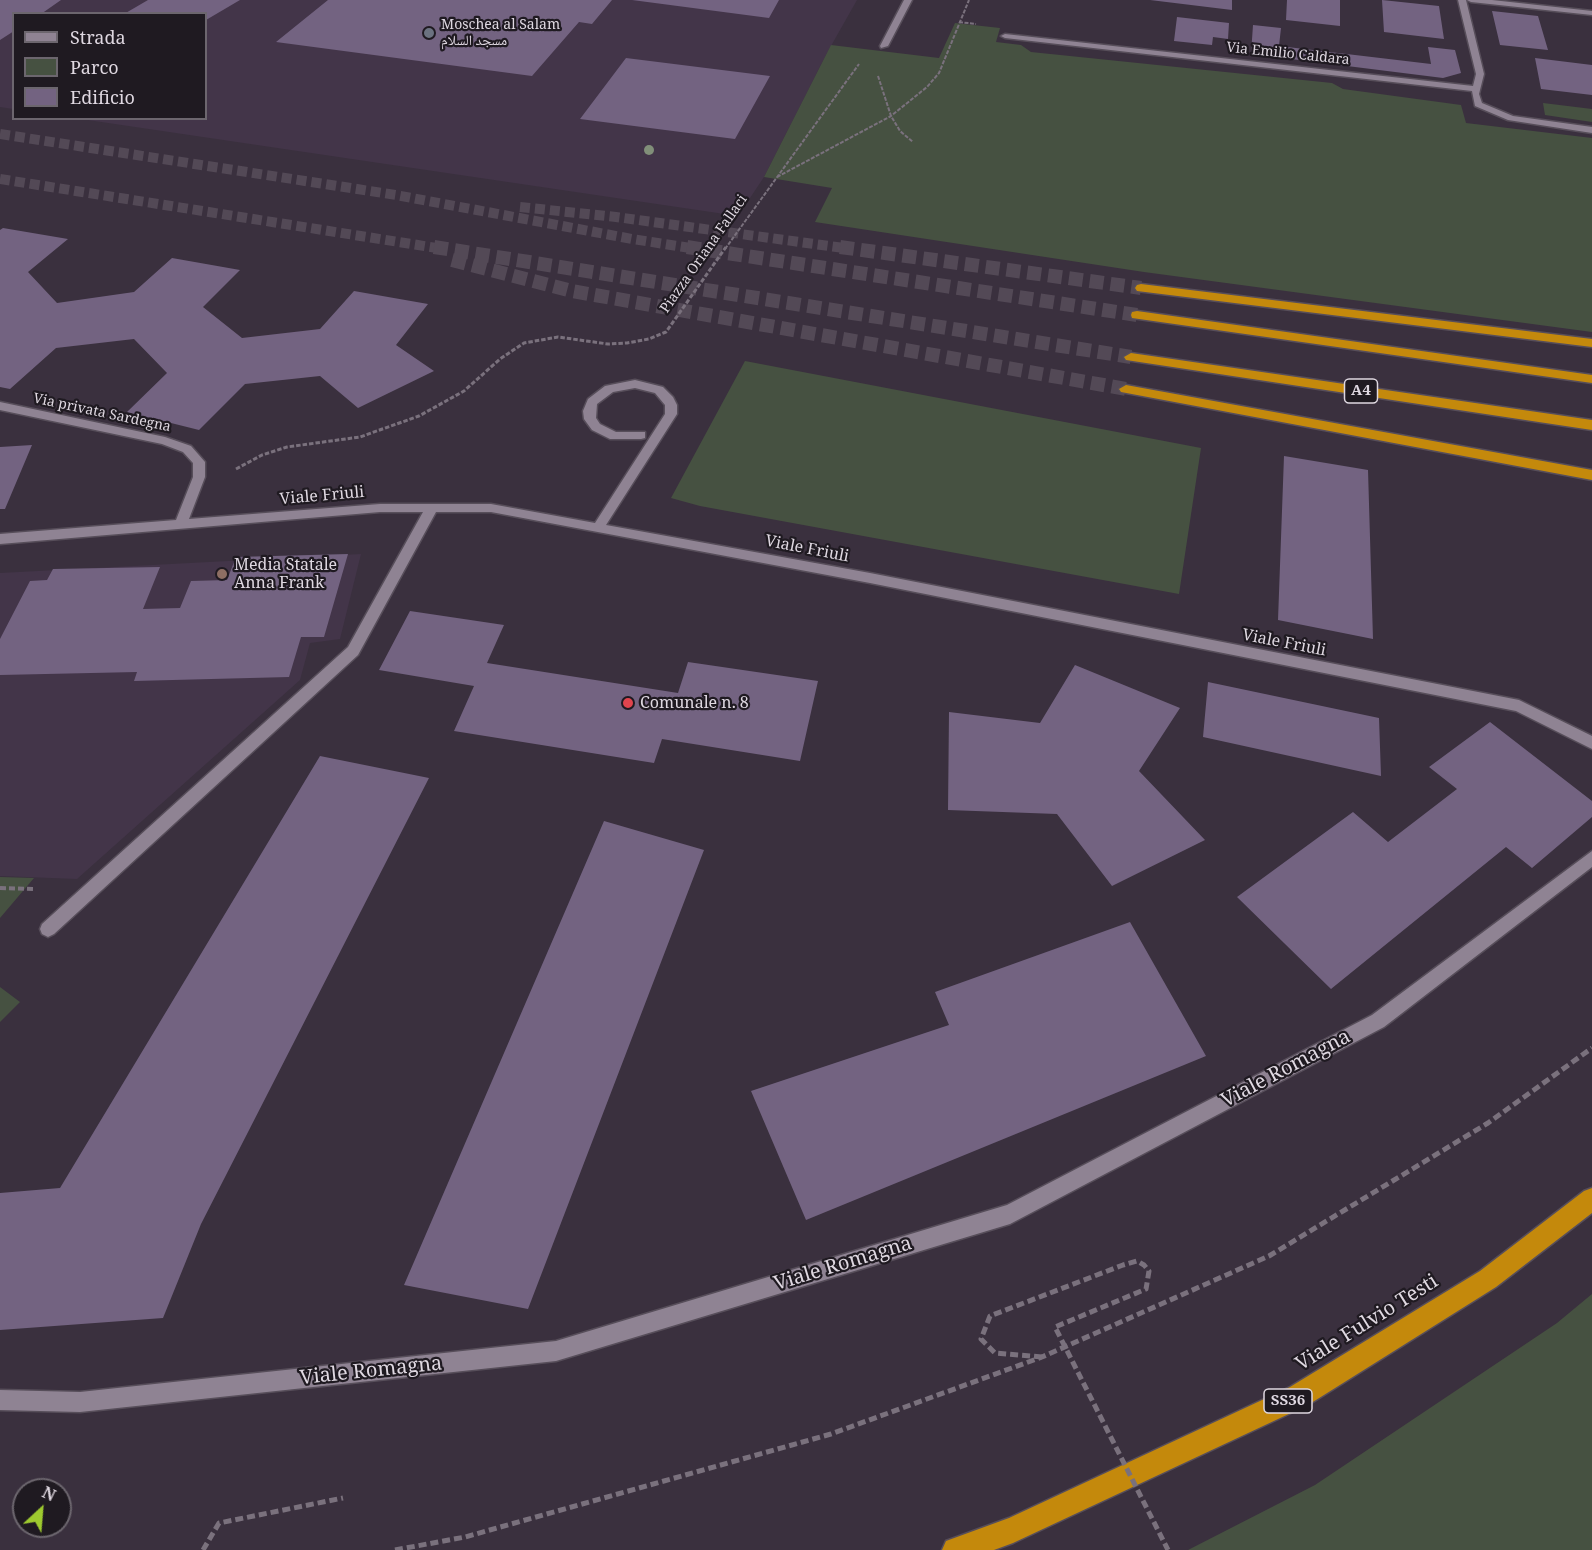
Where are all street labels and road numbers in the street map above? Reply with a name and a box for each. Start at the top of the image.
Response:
street label: Via Emilio Caldara [1226,39,1350,69]
street label: Piazza Oriana Fallaci [657,192,751,316]
road number: A4 [1344,379,1378,403]
street label: Via privata Sardegna [32,390,172,436]
street label: Viale Friuli [279,483,365,509]
street label: Viale Friuli [763,531,851,567]
street label: Viale Friuli [1240,625,1328,661]
street label: Viale Romagna [1217,1025,1355,1113]
street label: Viale Romagna [771,1232,915,1296]
street label: Viale Fulvio Testi [1291,1270,1443,1376]
street label: Viale Romagna [299,1352,443,1390]
road number: SS36 [1264,1389,1312,1413]

